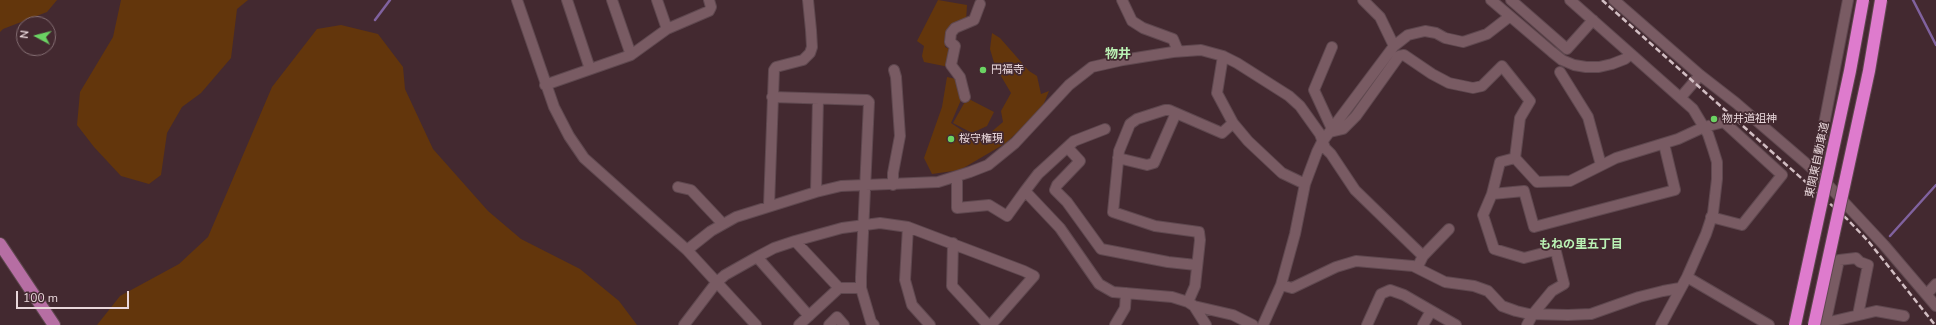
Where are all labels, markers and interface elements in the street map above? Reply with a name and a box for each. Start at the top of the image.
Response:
north arrow [16,16,56,56]
text: N [17,30,33,40]
district label: 物井 [1105,47,1131,63]
place label: 円福寺 [991,63,1024,77]
marker: 円福寺 [978,65,988,75]
place label: 物井道祖神 [1722,112,1777,126]
marker: 物井道祖神 [1709,114,1719,124]
street label: 東関東自動車道 [1804,121,1832,199]
place label: 桜守権現 [959,132,1003,146]
marker: 桜守権現 [946,134,956,144]
district label: もねの里五丁目 [1539,238,1623,252]
scale bar [18,283,131,309]
text: 100 m [23,290,58,306]

